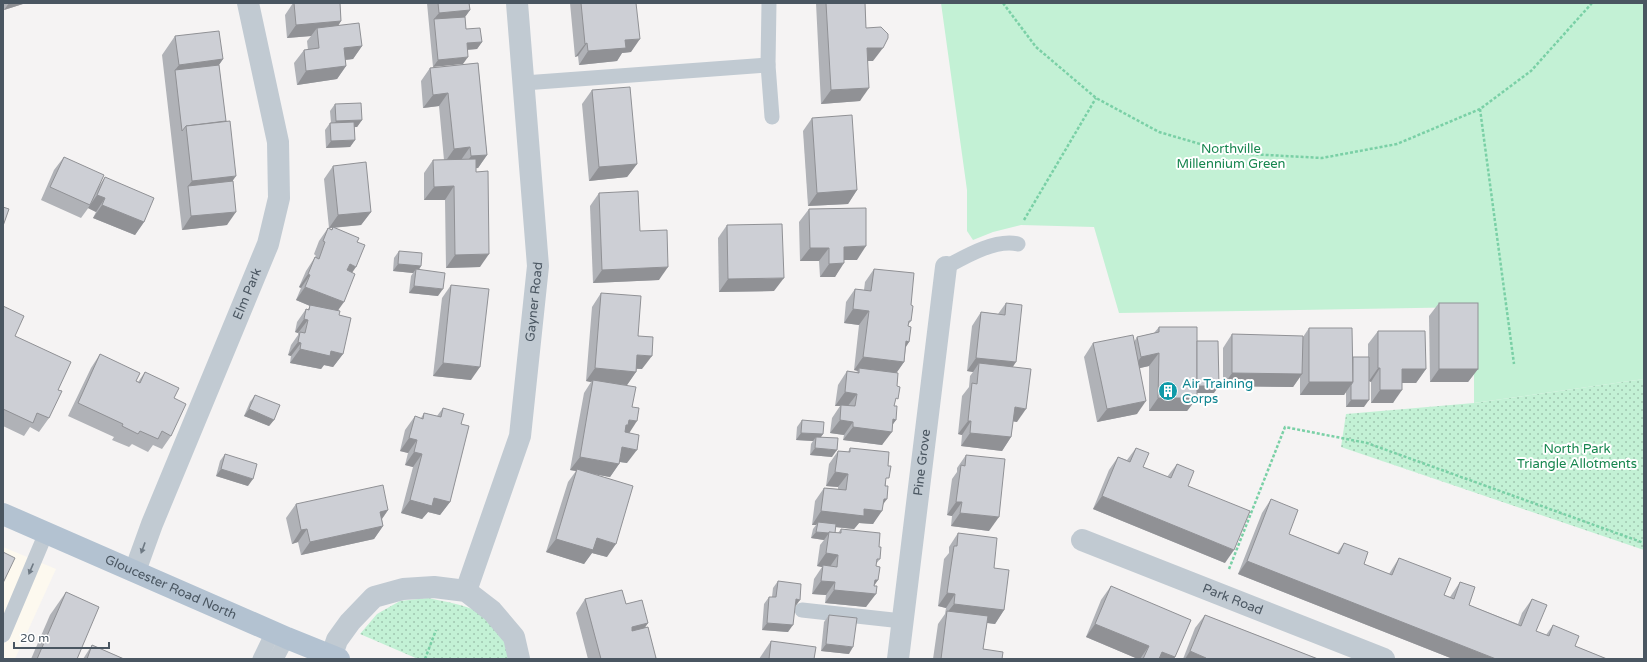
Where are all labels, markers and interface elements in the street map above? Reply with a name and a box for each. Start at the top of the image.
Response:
park label: Northville Millennium Green [1176,141,1286,172]
street label: Gayner Road [522,261,546,343]
street label: Elm Park [229,266,265,322]
place label: Air Training Corps [1182,376,1253,407]
building icon: Air Training Corps [1157,380,1179,402]
street label: Pine Grove [910,428,934,497]
park label: North Park Triangle Allotments [1517,441,1637,472]
one-way arrow [140,542,146,554]
street label: Gloucester Road North [102,551,239,623]
one-way arrow [28,563,34,574]
street label: Park Road [1200,580,1265,619]
scale bar [14,624,109,650]
text: 20 m [20,631,49,645]

